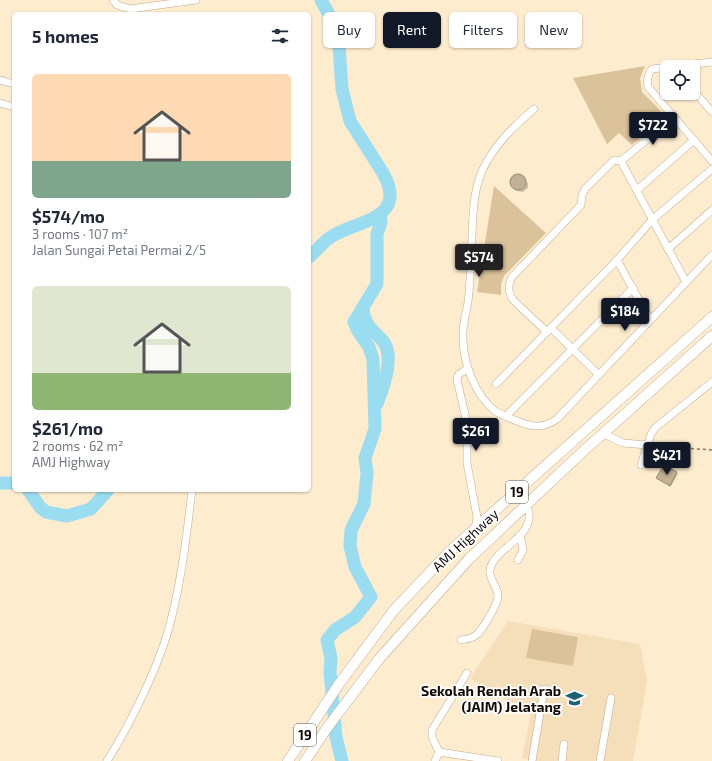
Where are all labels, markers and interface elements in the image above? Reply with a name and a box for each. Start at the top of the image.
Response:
chip: Buy [323,12,375,48]
chip: Rent [383,12,441,48]
chip: Filters [449,12,517,48]
chip: New [525,12,582,48]
icon: filters [269,25,291,47]
text: 5 homes [32,26,99,46]
map controls [660,60,700,100]
button: locate [660,60,700,100]
icon: home [126,100,198,172]
pin: $722 [629,112,677,146]
text: $722 [638,117,668,133]
text: $574/mo [32,206,105,226]
text: 3 rooms · 107 m² [32,226,128,242]
text: Jalan Sungai Petai Permai 2/5 [32,242,206,258]
pin: $574 [455,244,503,278]
text: $574 [464,249,494,265]
pin: $184 [601,298,649,332]
text: $184 [610,303,640,319]
icon: home [126,312,198,384]
text: $261/mo [32,418,103,438]
pin: $261 [452,418,500,452]
text: $261 [462,423,490,439]
text: 2 rooms · 62 m² [32,438,123,454]
pin: $421 [643,442,691,476]
text: $421 [653,447,682,463]
text: AMJ Highway [32,454,110,470]
road number: 19 [506,481,528,503]
street label: AMJ Highway [428,505,502,575]
place label: Sekolah Rendah Arab (JAIM) Jelatang [421,682,561,715]
school or university icon: Sekolah Rendah Arab (JAIM) Jelatang [564,688,584,708]
road number: 19 [294,724,316,746]

